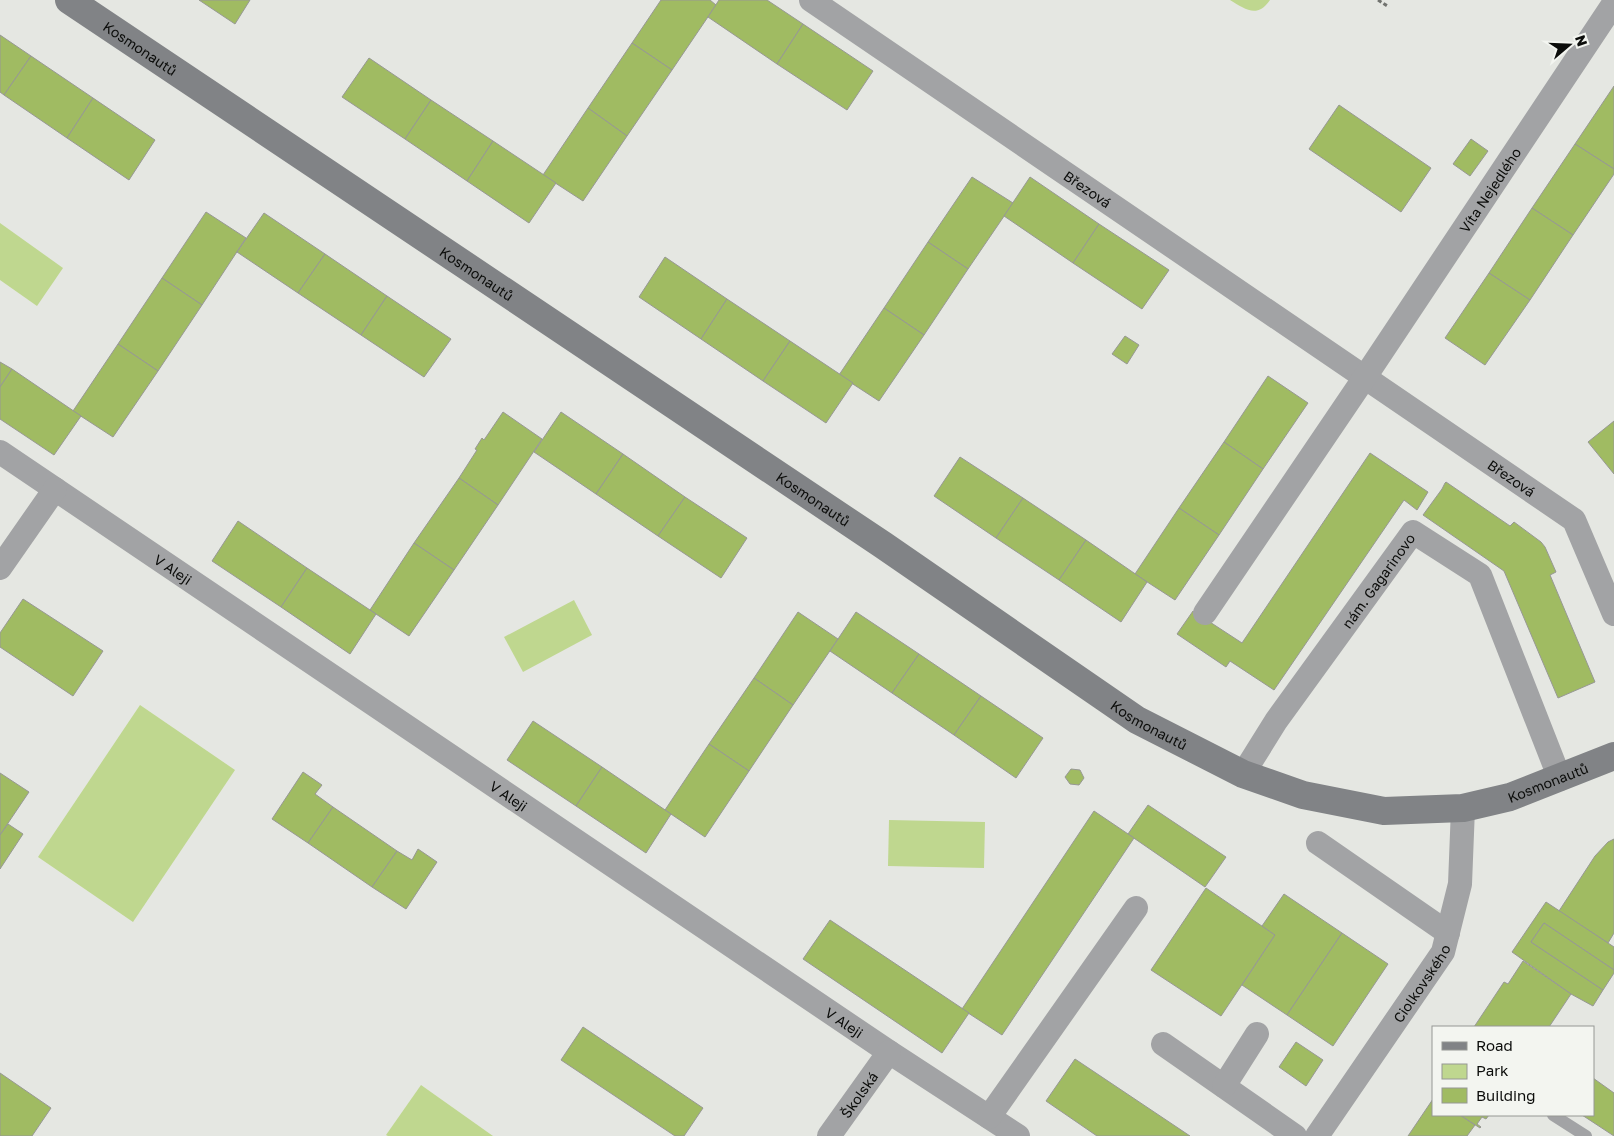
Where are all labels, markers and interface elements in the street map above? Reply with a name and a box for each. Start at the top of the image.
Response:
street label: Kosmonautů [100,17,181,79]
north arrow [1544,20,1594,70]
text: N [1572,33,1592,48]
street label: Víta Nejedlého [1455,144,1524,236]
street label: Březová [1061,167,1115,211]
street label: Kosmonautů [437,242,517,304]
street label: Březová [1485,455,1539,500]
street label: Kosmonautů [773,468,854,529]
street label: nám. Gagarinovo [1338,530,1418,631]
street label: V Aleji [151,550,195,588]
street label: Kosmonautů [1108,696,1190,753]
street label: Kosmonautů [1505,759,1590,806]
street label: V Aleji [487,777,531,814]
street label: Ciolkovského [1389,943,1453,1025]
street label: V Aleji [822,1003,867,1041]
legend [1432,1026,1594,1116]
text: Road [1476,1036,1513,1054]
text: Park [1476,1061,1509,1079]
street label: Školská [836,1068,881,1121]
text: Building [1476,1086,1536,1104]

